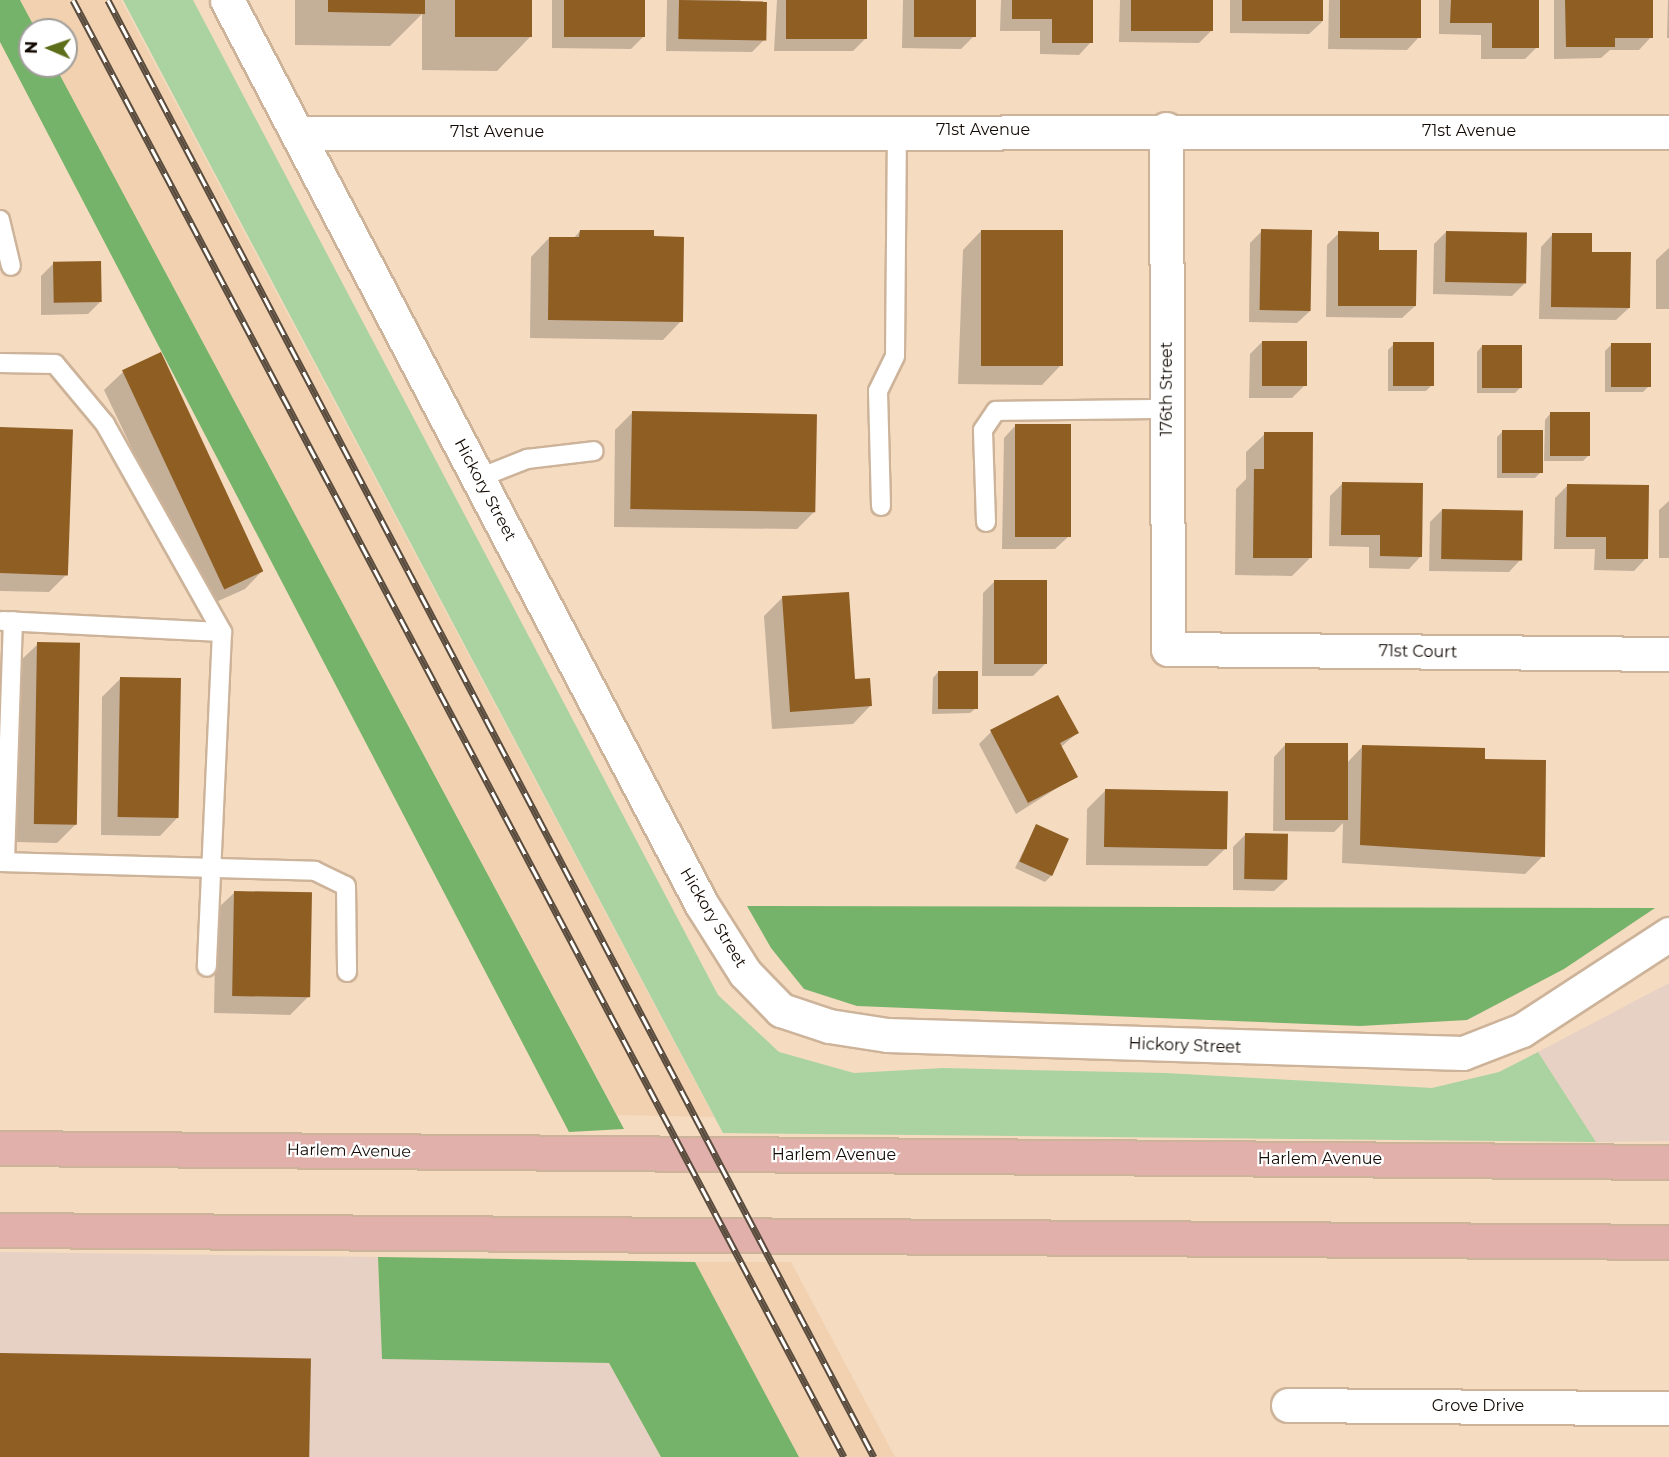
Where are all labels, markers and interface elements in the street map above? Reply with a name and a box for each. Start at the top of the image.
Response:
north arrow [18,18,78,78]
text: N [22,41,41,54]
street label: 71st Avenue [936,120,1030,140]
street label: 71st Avenue [1422,121,1516,141]
street label: 71st Avenue [450,122,544,142]
street label: 176th Street [1157,342,1177,436]
street label: Hickory Street [450,436,520,544]
street label: 71st Court [1378,642,1458,662]
street label: Hickory Street [676,865,750,971]
street label: Hickory Street [1128,1034,1242,1058]
street label: Harlem Avenue [287,1140,411,1162]
street label: Harlem Avenue [772,1145,896,1165]
street label: Harlem Avenue [1258,1149,1382,1169]
street label: Grove Drive [1432,1396,1524,1416]

